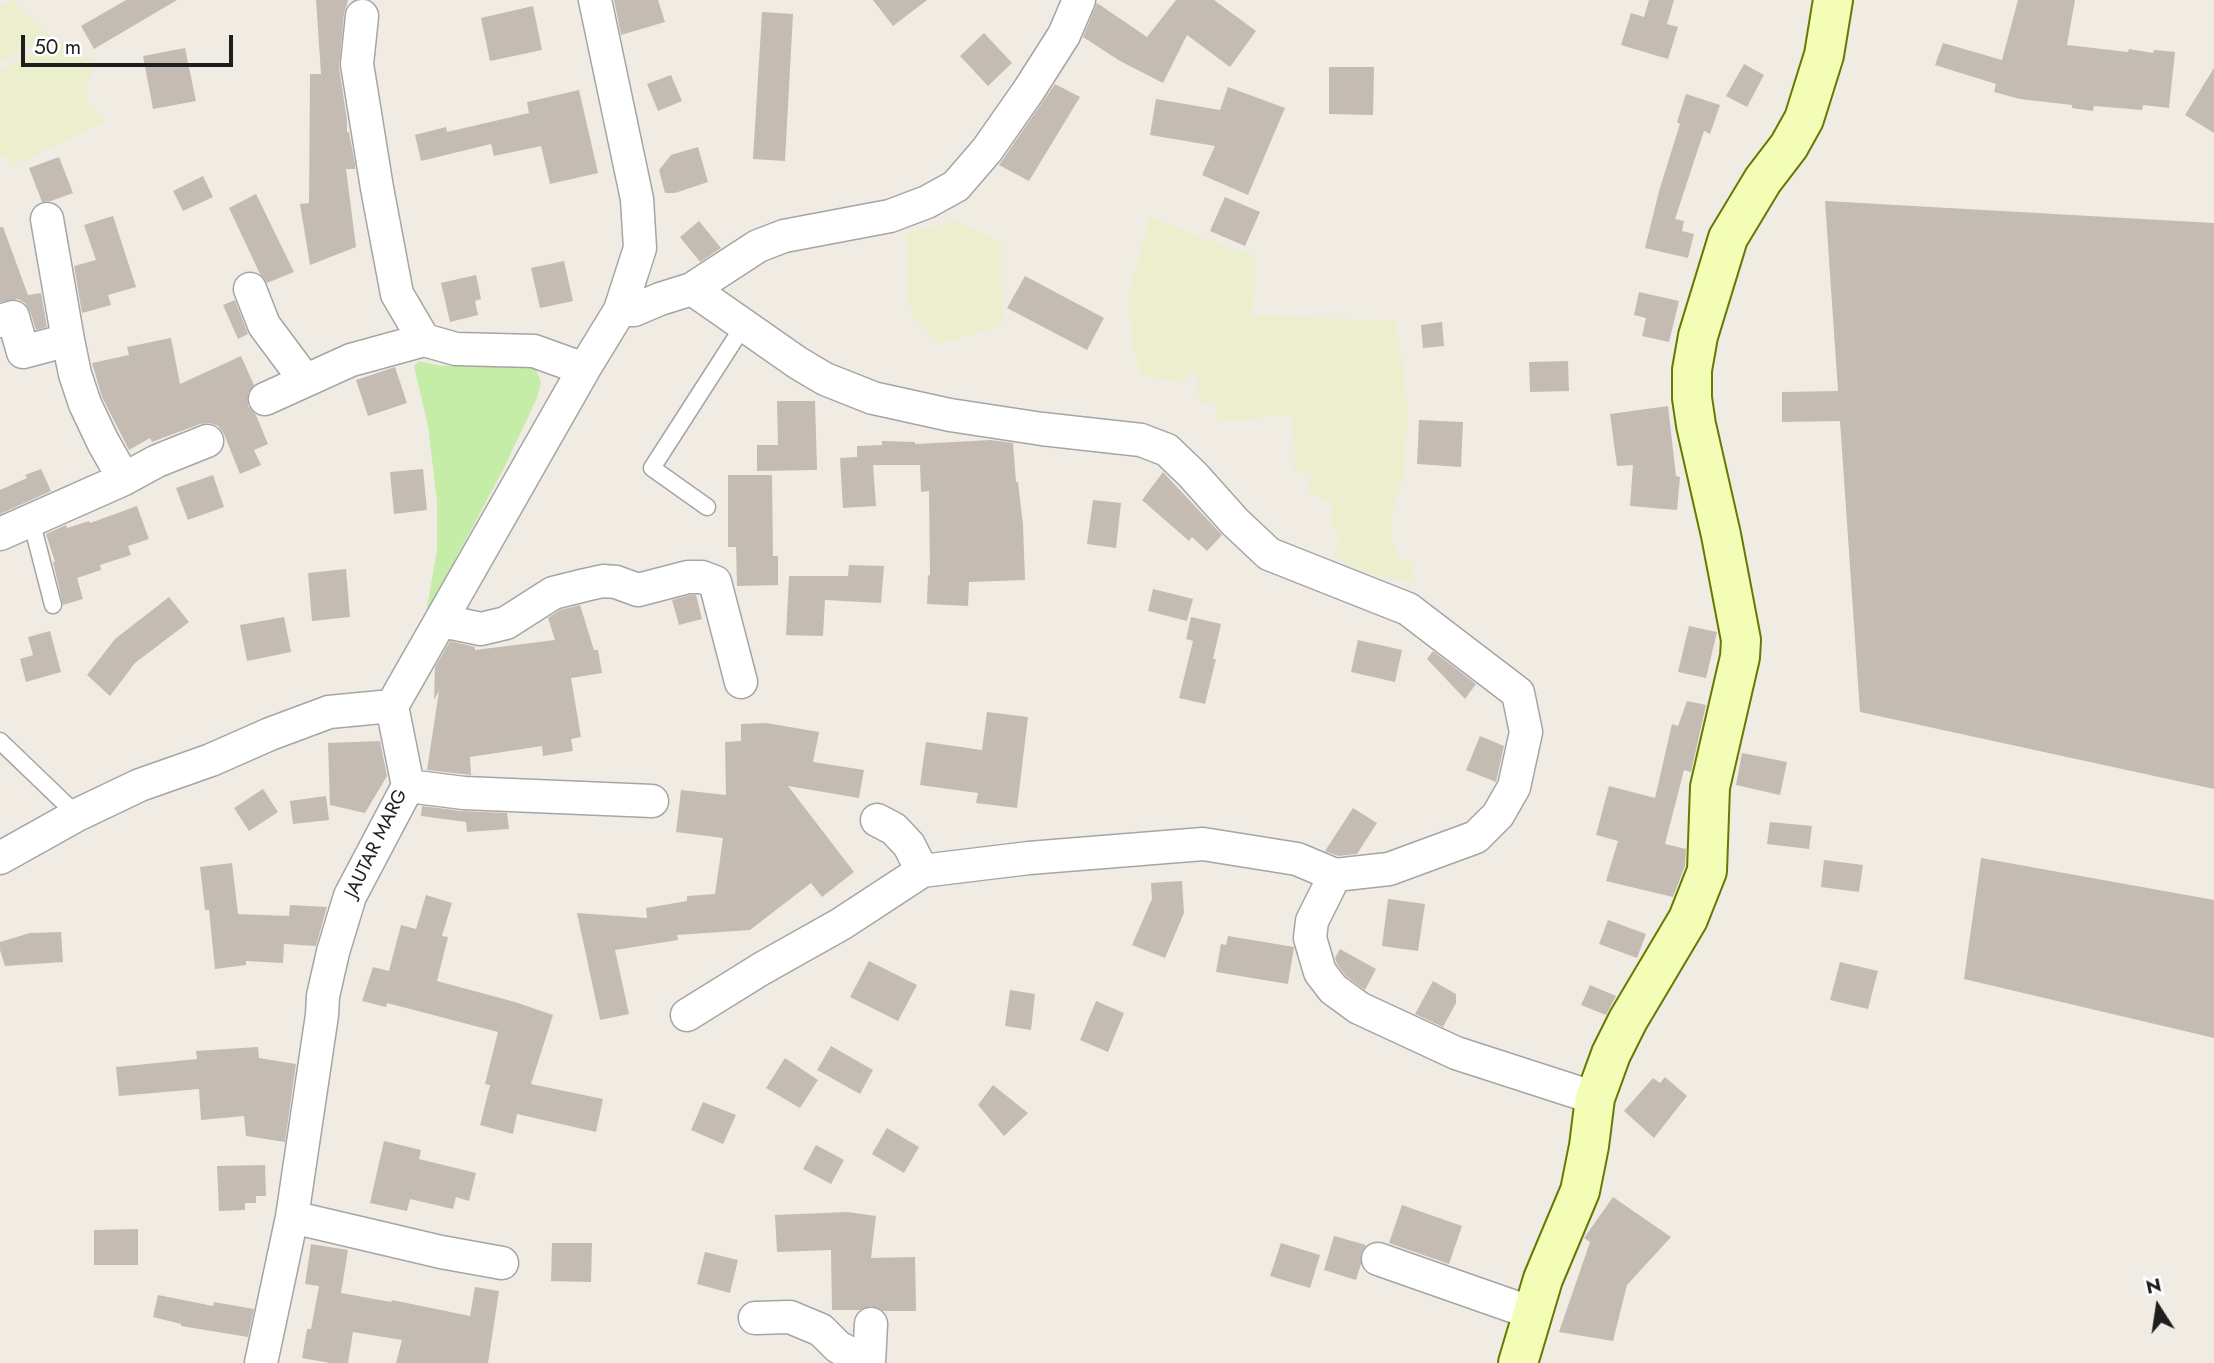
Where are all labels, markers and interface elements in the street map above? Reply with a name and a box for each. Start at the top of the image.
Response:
scale bar [24,21,236,65]
text: 50 m [34,32,81,62]
street label: JAUTAR MARG [341,786,413,902]
text: N [2143,1271,2164,1301]
north arrow [2123,1272,2193,1342]

